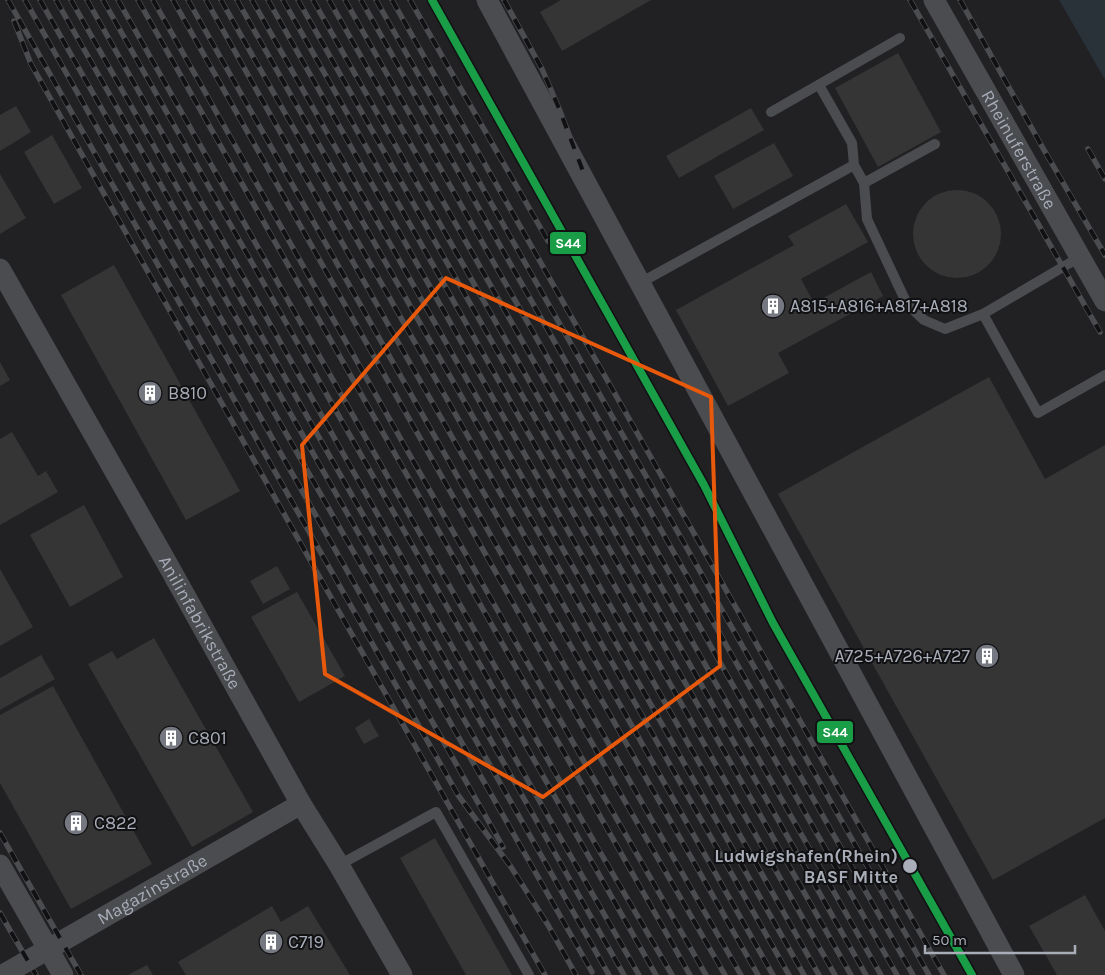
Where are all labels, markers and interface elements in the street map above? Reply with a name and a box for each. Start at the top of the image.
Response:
street label: Rheinuferstraße [976,86,1061,213]
line badge: S44 [549,231,587,255]
text: S44 [555,235,581,252]
building icon: A815+A816+A817+A818 [760,293,786,319]
place label: A815+A816+A817+A818 [790,295,968,317]
building icon: B810 [137,380,163,406]
place label: B810 [168,382,207,404]
street label: Anilinfabrikstraße [154,552,246,693]
building icon: A725+A726+A727 [974,643,1000,669]
place label: A725+A726+A727 [835,645,971,667]
line badge: S44 [816,720,854,744]
text: S44 [822,724,848,741]
building icon: C801 [158,725,184,751]
place label: C801 [188,727,227,749]
building icon: C822 [63,810,89,836]
place label: C822 [94,812,137,834]
place label: Ludwigshafen(Rhein) BASF Mitte [714,845,898,888]
street label: Magazinstraße [93,849,211,930]
marker: Ludwigshafen(Rhein) BASF Mitte [901,857,919,875]
scale bar [925,922,1075,954]
building icon: C719 [258,929,284,955]
place label: C719 [288,931,324,953]
text: 50 m [932,931,967,949]

